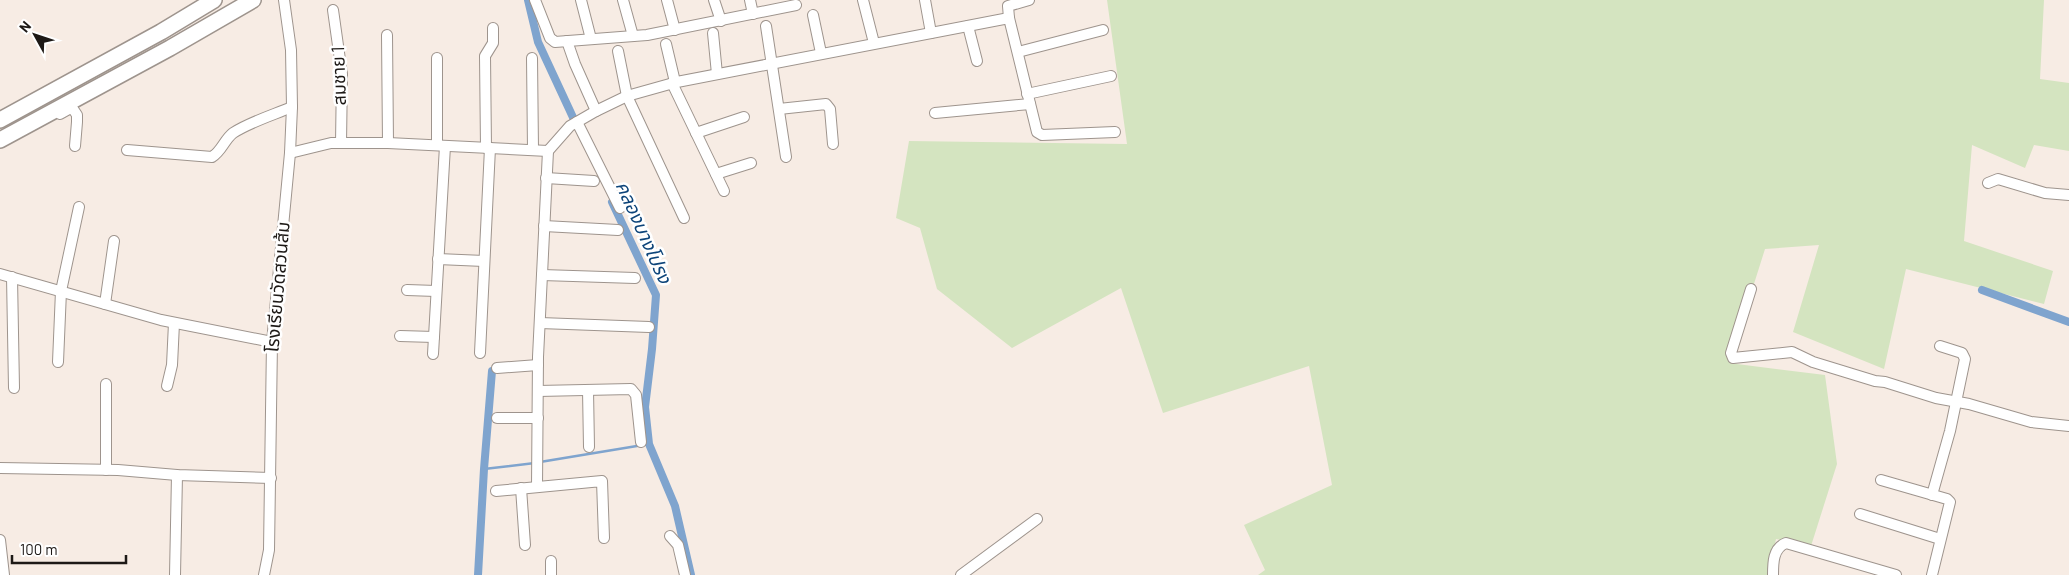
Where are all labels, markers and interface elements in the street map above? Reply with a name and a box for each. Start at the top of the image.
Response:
north arrow [10,10,60,60]
text: N [15,17,34,35]
street label: สมชาย 1 [326,46,350,106]
water label: คลองบางโปรง [612,177,678,287]
street label: โรงเรียนวัดสวนส้ม [260,221,294,353]
scale bar [12,532,126,564]
text: 100 m [20,540,58,558]

